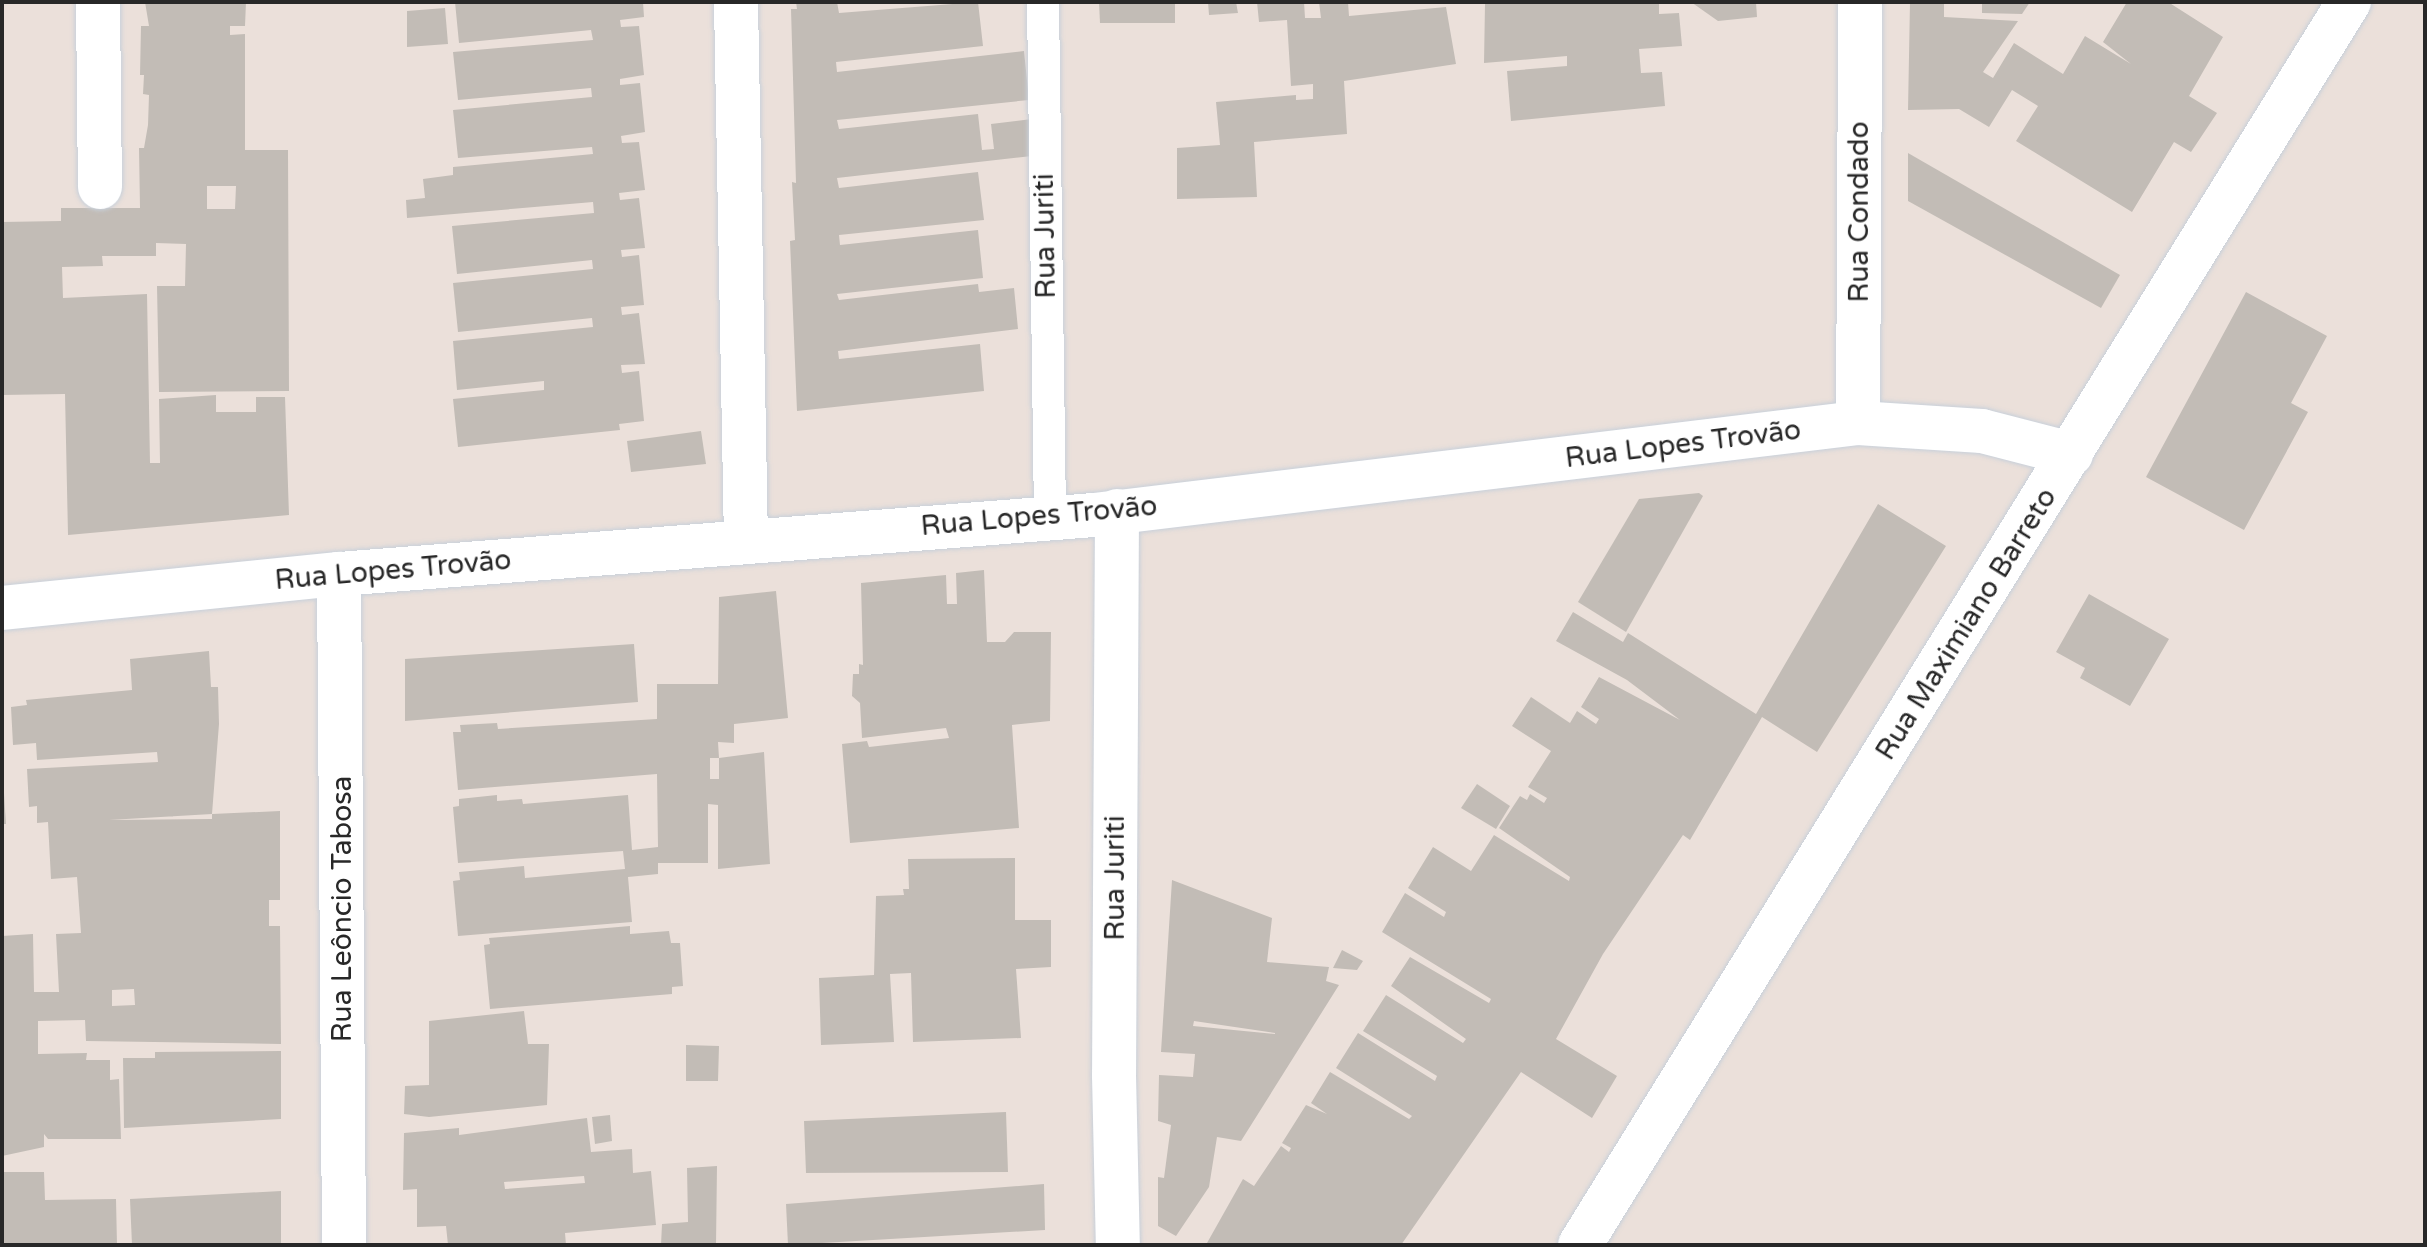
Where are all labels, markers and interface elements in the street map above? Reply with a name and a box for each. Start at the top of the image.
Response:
street label: Rua Condado [1842,121,1876,303]
street label: Rua Juriti [1027,173,1063,299]
street label: Rua Lopes Trovão [1563,413,1803,475]
street label: Rua Maximiano Barreto [1868,482,2064,766]
street label: Rua Lopes Trovão [919,489,1159,543]
street label: Rua Lopes Trovão [273,543,513,597]
street label: Rua Leôncio Tabosa [325,776,359,1042]
street label: Rua Juriti [1098,815,1132,941]

